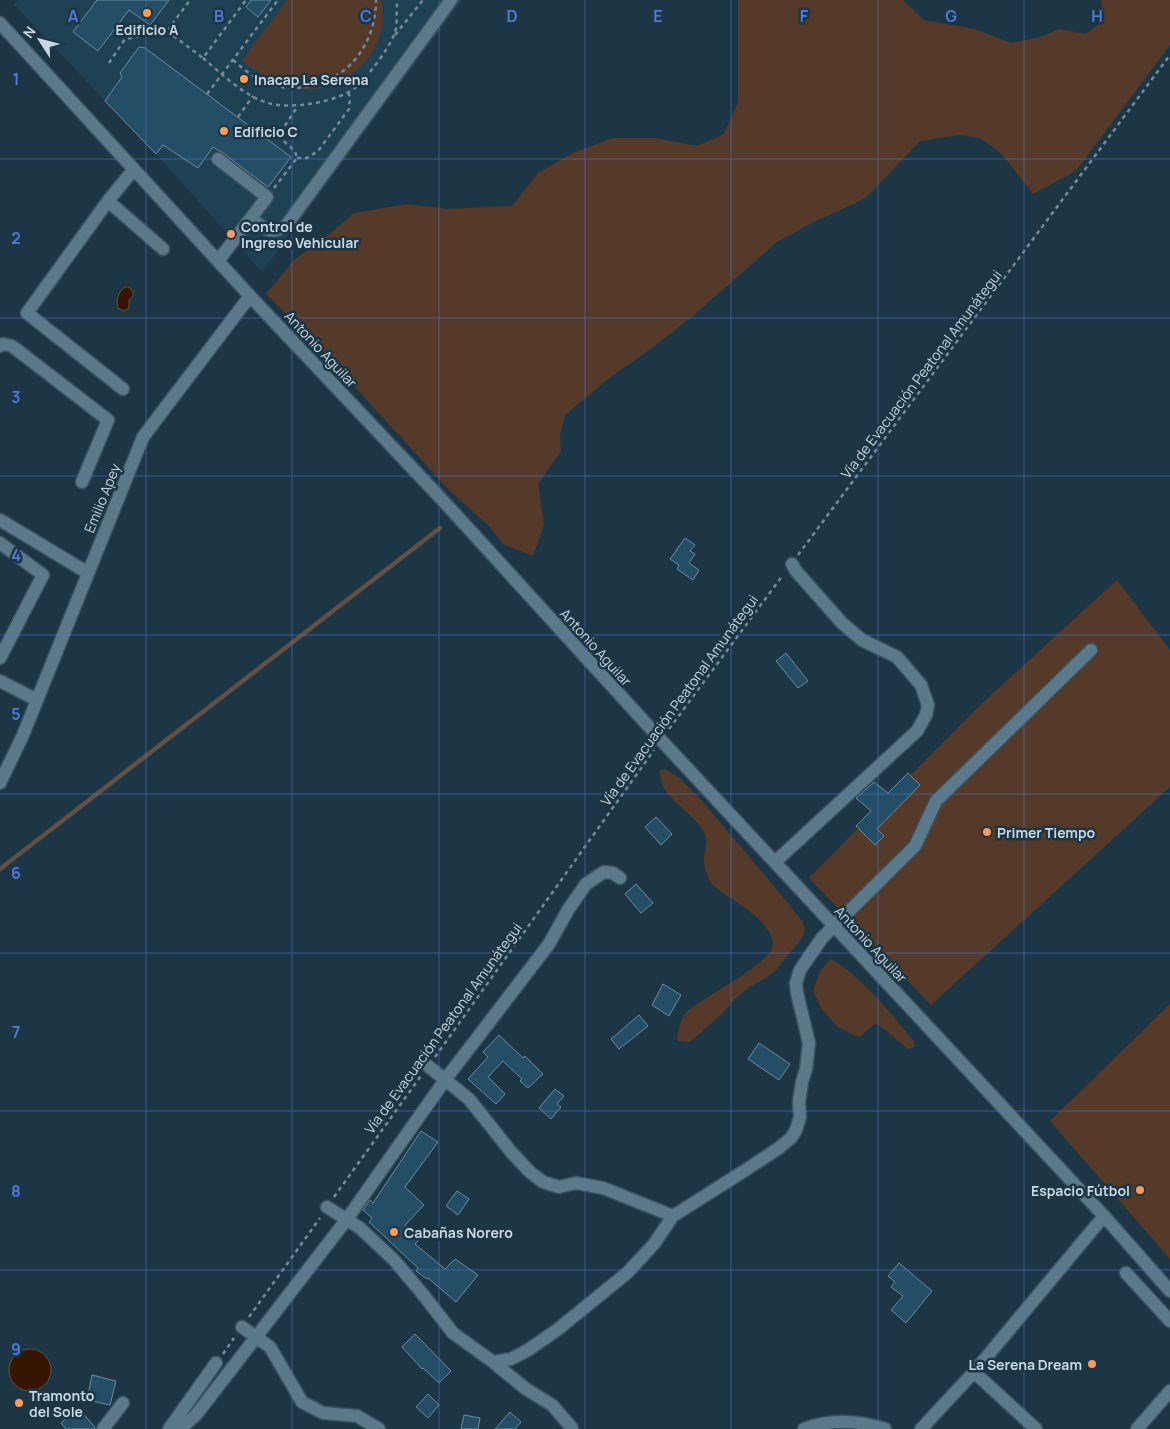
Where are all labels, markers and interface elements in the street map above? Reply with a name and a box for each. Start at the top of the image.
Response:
text: A [68,5,79,27]
text: B [214,5,224,27]
text: C [360,5,372,27]
text: D [506,5,518,27]
text: E [653,5,663,27]
text: F [800,5,809,27]
text: G [945,5,957,27]
text: H [1091,5,1103,27]
marker: Edificio A [141,7,153,19]
north arrow [15,15,65,65]
place label: Edificio A [116,20,179,39]
text: N [18,22,40,42]
text: 1 [12,68,20,90]
place label: Inacap La Serena [254,70,369,89]
marker: Inacap La Serena [238,73,250,85]
place label: Edificio C [234,122,298,141]
marker: Edificio C [218,125,230,137]
place label: Control de Ingreso Vehicular [241,217,359,252]
text: 2 [11,227,21,249]
marker: Control de Ingreso Vehicular [225,228,237,240]
street label: Vía de Evacuación Peatonal Amunátegui [836,266,1006,482]
street label: Antonio Aguilar [281,307,361,391]
text: 3 [11,386,21,408]
street label: Emilio Apey [79,460,125,536]
text: 4 [11,544,21,566]
street label: Vía de Evacuación Peatonal Amunátegui [596,591,762,809]
street label: Antonio Aguilar [556,604,636,690]
text: 5 [11,703,21,725]
place label: Primer Tiempo [997,823,1096,842]
marker: Primer Tiempo [981,826,993,838]
text: 6 [11,862,21,884]
street label: Antonio Aguilar [831,902,911,986]
street label: Vía de Evacuación Peatonal Amunátegui [360,919,526,1137]
text: 7 [12,1021,20,1043]
text: 8 [11,1180,21,1202]
place label: Espacio Fútbol [1031,1181,1130,1200]
marker: Espacio Fútbol [1134,1184,1146,1196]
place label: Cabañas Norero [404,1223,513,1242]
marker: Cabañas Norero [388,1226,400,1238]
text: 9 [11,1338,21,1360]
place label: La Serena Dream [969,1355,1082,1374]
marker: La Serena Dream [1086,1358,1098,1370]
place label: Tramonto del Sole [29,1386,95,1421]
marker: Tramonto del Sole [13,1397,25,1409]

